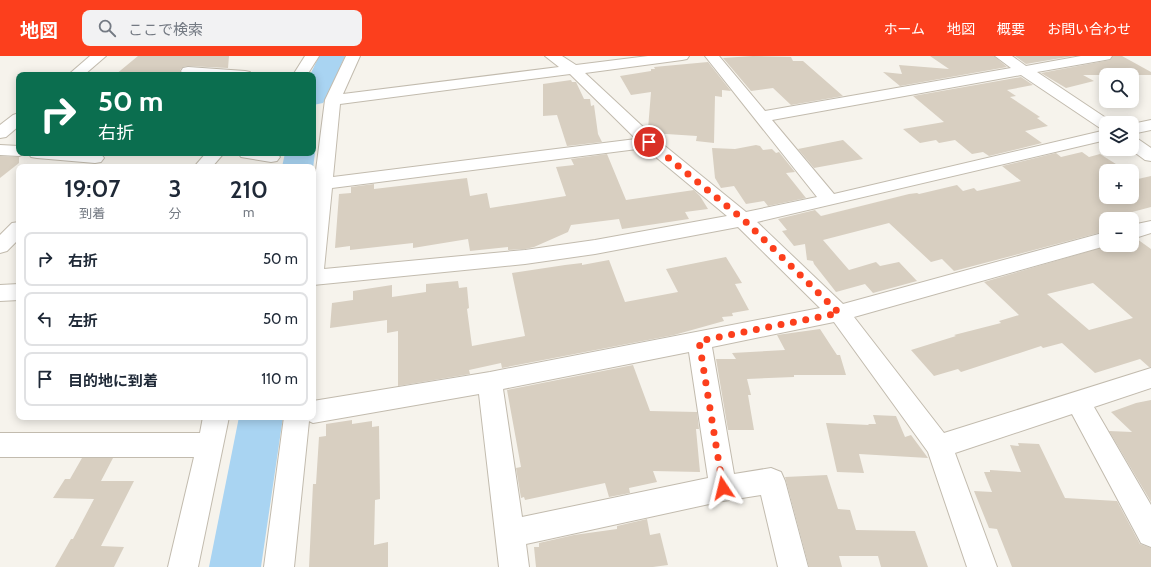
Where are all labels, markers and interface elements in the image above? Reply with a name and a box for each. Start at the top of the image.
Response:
search box [82,10,362,46]
icon: search [96,17,118,39]
text: 地図 [20,19,58,42]
text: ホーム [883,20,925,38]
text: 地図 [947,20,975,38]
text: 概要 [997,20,1025,38]
text: お問い合わせ [1047,20,1131,38]
text: ここで検索 [128,21,203,39]
map controls [1099,68,1139,252]
button: search [1099,68,1139,108]
text: 50 m [98,84,163,118]
icon: right [32,88,84,140]
button: layers [1099,116,1139,156]
text: 右折 [98,122,134,144]
pin [632,125,666,159]
icon: arrive [638,131,660,153]
button: + [1099,164,1139,204]
text: 19:07 [64,174,120,203]
text: 3 [169,174,182,203]
text: 210 [230,175,268,204]
text: m [243,204,254,220]
text: 到着 [79,205,105,221]
text: 分 [169,205,182,221]
button: − [1099,212,1139,252]
icon: right [34,248,56,270]
text: 50 m [263,250,298,268]
text: 右折 [68,252,98,270]
icon: left [34,308,56,330]
text: 50 m [263,310,298,328]
text: 左折 [68,312,98,330]
icon: arrive [34,368,56,390]
text: 110 m [261,370,298,388]
text: 目的地に到着 [68,372,158,390]
position arrow [702,467,744,509]

